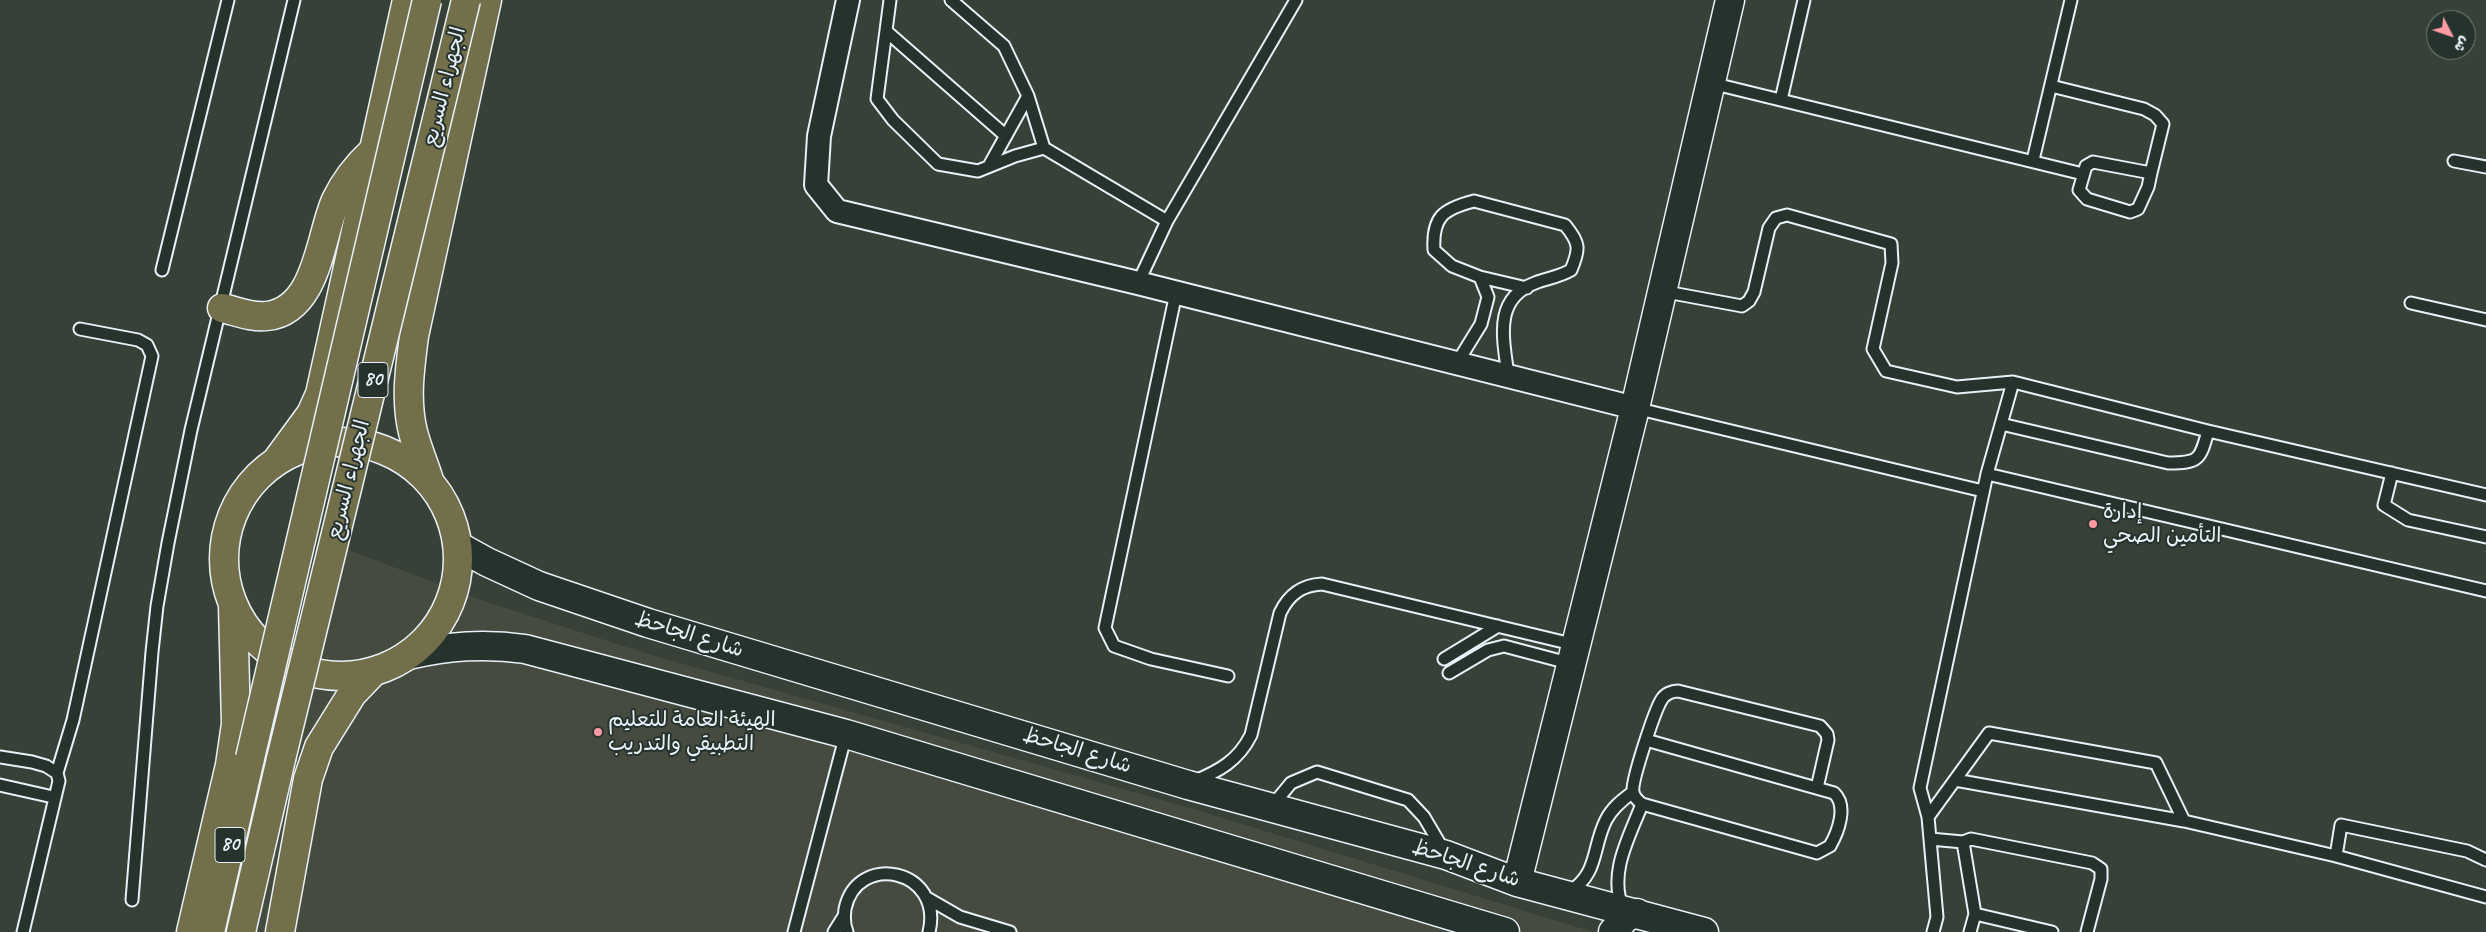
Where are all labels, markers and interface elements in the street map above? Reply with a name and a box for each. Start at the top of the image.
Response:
north arrow [2426,10,2476,60]
street label: الجهراء السريع [418,24,472,150]
text: ش [2450,33,2473,56]
road number: 80 [358,362,388,398]
street label: الجهراء السريع [322,417,376,543]
place label: إدارة التأمين الصحي [2103,499,2222,549]
marker: إدارة التأمين الصحي [2087,518,2099,530]
street label: شارع الجاحظ [632,607,746,663]
place label: الهيئة العامة للتعليم التطبيقي والتدريب [608,707,776,757]
street label: شارع الجاحظ [1020,723,1134,779]
marker: الهيئة العامة للتعليم التطبيقي والتدريب [592,726,604,738]
road number: 80 [215,828,245,862]
street label: شارع الجاحظ [1409,835,1523,893]

